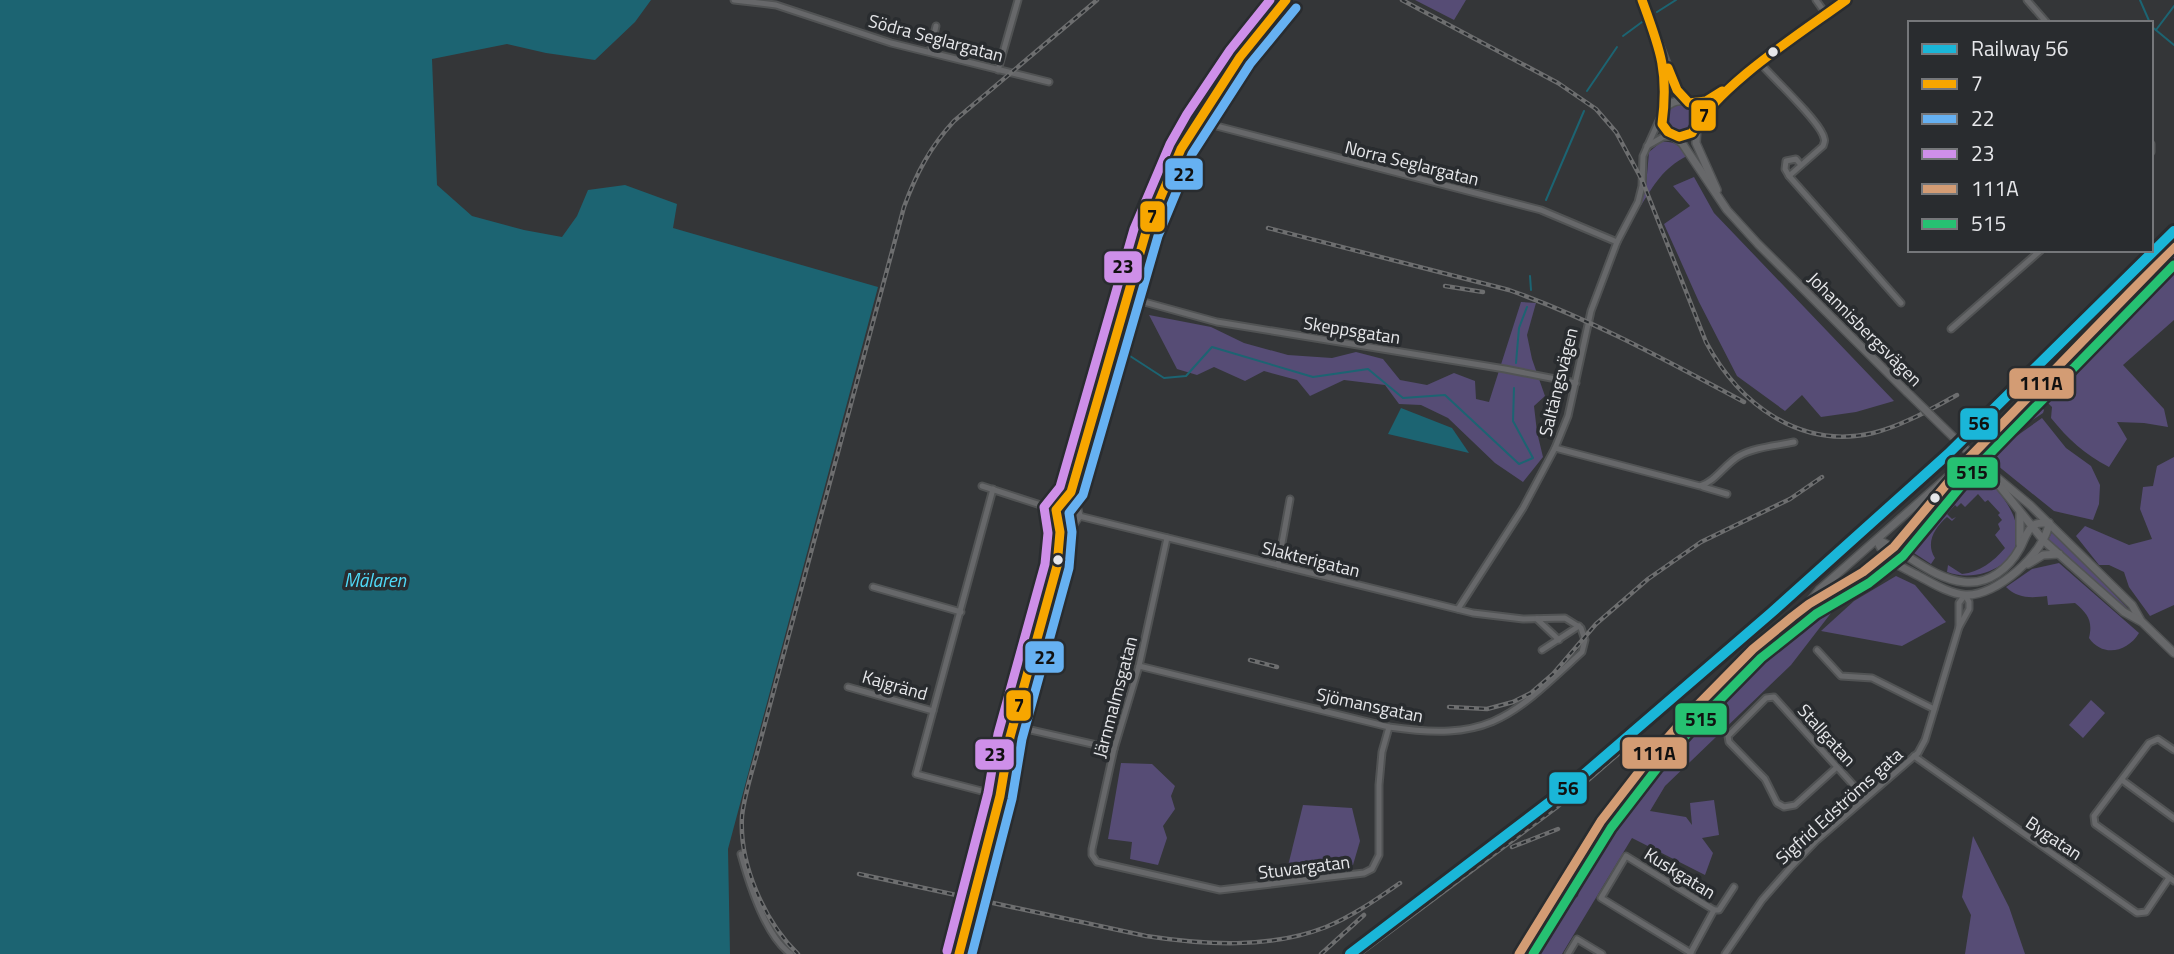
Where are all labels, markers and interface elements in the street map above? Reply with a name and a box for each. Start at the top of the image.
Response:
street label: Södra Seglargatan [866,7,1006,69]
legend [1908,21,2153,252]
text: Railway 56 [1971,32,2069,64]
unlabelled marker [1766,45,1780,59]
text: 7 [1971,67,1983,99]
line badge: 7 [1690,99,1717,132]
text: 7 [1699,100,1709,129]
text: 22 [1971,102,1995,134]
street label: Norra Seglargatan [1342,133,1482,193]
text: 23 [1971,137,1995,169]
line badge: 22 [1164,157,1204,191]
text: 22 [1173,159,1195,188]
text: 111A [1971,172,2019,204]
line badge: 7 [1139,200,1166,233]
text: 7 [1147,201,1157,230]
text: 515 [1971,207,2006,239]
line badge: 23 [1103,250,1143,284]
text: 23 [1112,251,1134,280]
street label: Johannisbergsvägen [1801,265,1929,393]
street label: Skeppsgatan [1302,309,1402,351]
street label: Saltängsvägen [1531,325,1585,439]
line badge: 111A [2008,367,2075,400]
text: 111A [2019,368,2063,397]
line badge: 56 [1959,407,1999,441]
text: 56 [1968,408,1990,437]
line badge: 515 [1946,456,1999,489]
text: 515 [1956,457,1988,486]
unlabelled marker [1928,491,1942,505]
street label: Slakterigatan [1259,534,1363,584]
unlabelled marker [1051,553,1065,567]
water label: Mälaren [344,565,406,594]
street label: Järnmalmsgatan [1086,633,1144,761]
line badge: 22 [1024,640,1065,674]
text: 22 [1034,642,1056,671]
street label: Kajgränd [859,663,931,707]
street label: Sjömansgatan [1314,681,1426,729]
line badge: 7 [1005,689,1032,722]
text: 7 [1014,690,1024,719]
street label: Stallgatan [1791,698,1863,772]
line badge: 515 [1674,702,1728,736]
text: 515 [1685,704,1717,733]
line badge: 111A [1621,736,1688,770]
line badge: 23 [974,738,1015,771]
text: 111A [1632,738,1676,767]
text: 23 [984,739,1006,768]
street label: Sigfrid Edströms gata [1769,741,1909,871]
line badge: 56 [1548,771,1588,805]
text: 56 [1557,773,1579,802]
street label: Bygatan [2020,809,2088,867]
street label: Kuskgatan [1639,840,1721,906]
street label: Stuvargatan [1257,848,1351,886]

